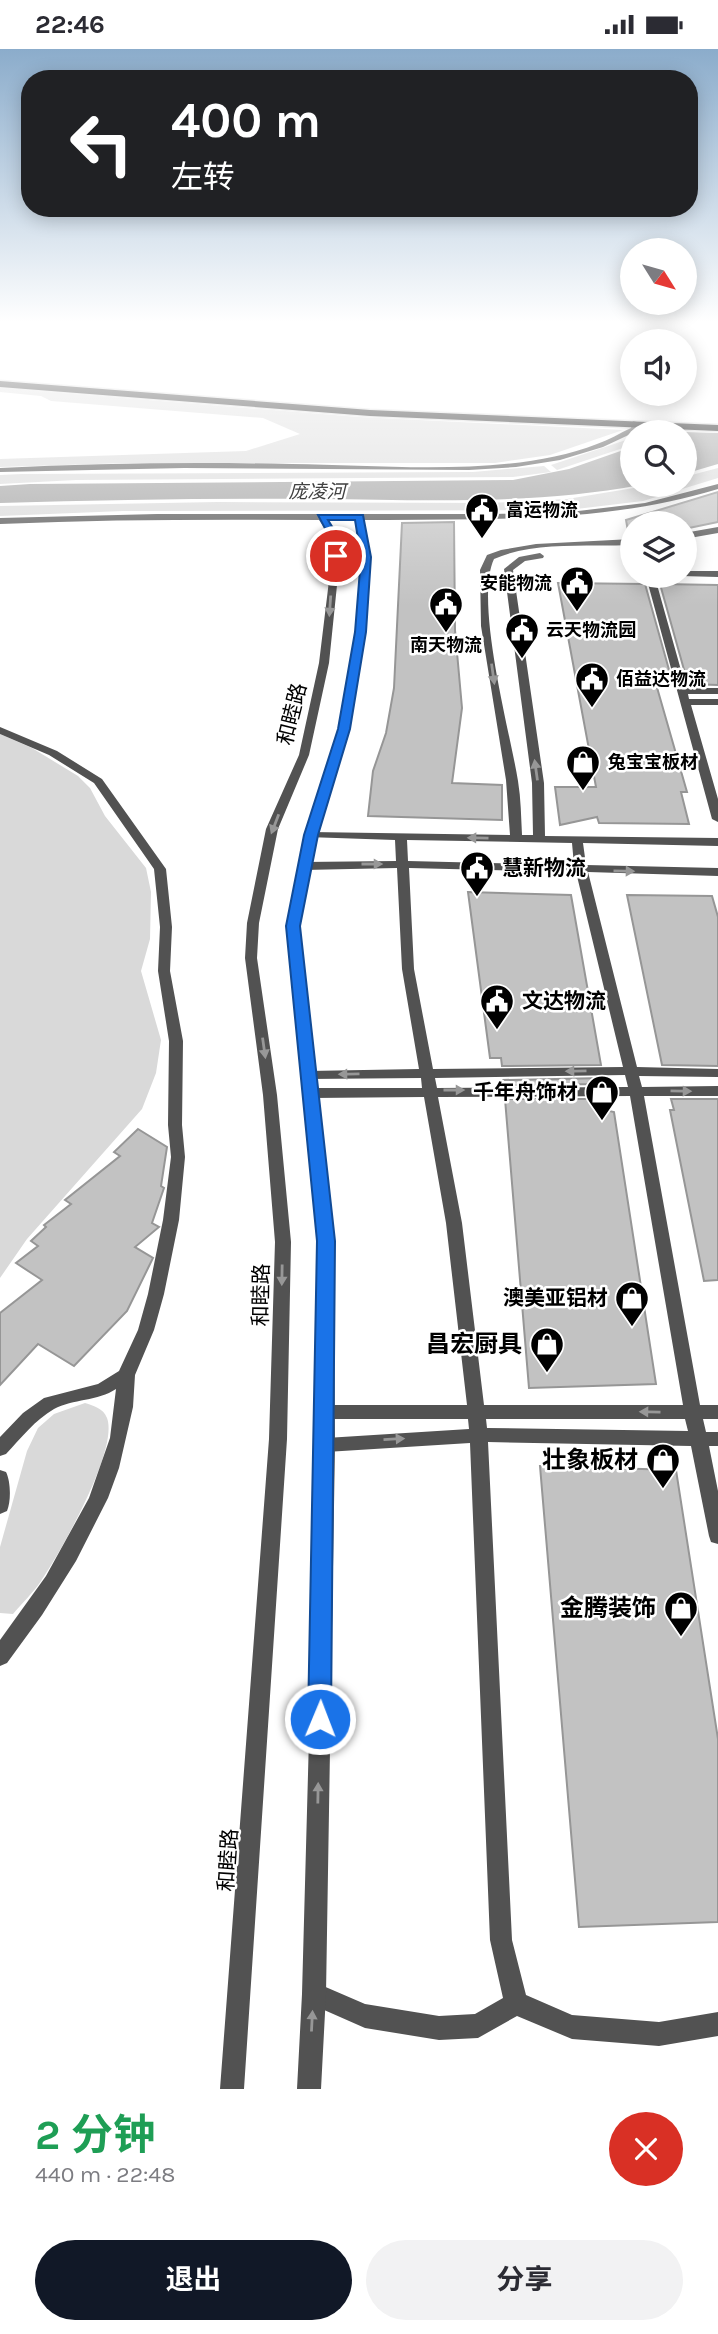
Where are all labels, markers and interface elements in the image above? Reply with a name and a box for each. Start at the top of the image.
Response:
text: 22:46 [35,9,105,40]
text: 400 m [171,92,321,149]
icon: left [56,98,147,189]
text: 左转 [171,159,235,196]
north arrow [620,238,696,315]
map controls [620,238,697,588]
button: sound [620,329,697,406]
button: search [620,420,697,497]
water label: 庞凌河 [288,481,349,503]
public building icon: 富运物流 [463,491,501,540]
place label: 富运物流 [506,499,578,521]
button: layers [620,511,697,588]
pin [306,526,366,586]
icon: arrive [317,537,355,575]
public building icon: 安能物流 [558,564,596,613]
place label: 安能物流 [480,572,552,594]
public building icon: 南天物流 [427,585,465,634]
one-way arrow [324,595,335,617]
public building icon: 云天物流园 [503,611,541,660]
place label: 云天物流园 [546,619,636,641]
place label: 南天物流 [410,634,482,656]
public building icon: 佰益达物流 [573,660,611,709]
one-way arrow [487,663,498,685]
place label: 佰益达物流 [616,668,706,690]
street label: 和睦路 [273,681,311,747]
shop icon: 兔宝宝板材 [564,743,602,792]
place label: 兔宝宝板材 [608,751,698,773]
one-way arrow [530,759,541,781]
one-way arrow [269,814,280,835]
one-way arrow [467,832,489,844]
public building icon: 慧新物流 [458,849,496,898]
place label: 慧新物流 [502,856,586,880]
one-way arrow [361,858,383,870]
one-way arrow [613,865,635,877]
public building icon: 文达物流 [478,982,516,1031]
place label: 文达物流 [522,989,606,1013]
one-way arrow [258,1037,269,1059]
one-way arrow [565,1065,587,1077]
one-way arrow [338,1068,360,1080]
shop icon: 千年舟饰材 [583,1073,621,1122]
place label: 千年舟饰材 [473,1080,578,1104]
one-way arrow [443,1085,465,1096]
one-way arrow [671,1085,693,1096]
street label: 和睦路 [248,1263,274,1327]
one-way arrow [277,1264,288,1286]
shop icon: 澳美亚铝材 [613,1279,651,1328]
place label: 澳美亚铝材 [503,1286,608,1310]
shop icon: 昌宏厨具 [528,1325,566,1374]
place label: 昌宏厨具 [426,1330,522,1358]
one-way arrow [639,1406,661,1418]
one-way arrow [383,1434,405,1445]
shop icon: 壮象板材 [644,1441,682,1490]
place label: 壮象板材 [542,1446,638,1474]
shop icon: 金腾装饰 [662,1589,700,1638]
place label: 金腾装饰 [560,1594,656,1622]
position arrow [283,1682,357,1756]
one-way arrow [312,1782,324,1804]
street label: 和睦路 [214,1828,242,1892]
one-way arrow [307,2010,318,2032]
text: 2 分钟 [35,2110,155,2160]
button: close [609,2112,683,2186]
text: 440 m · 22:48 [35,2161,175,2188]
button: 退出 [35,2240,352,2320]
button: 分享 [366,2240,683,2320]

